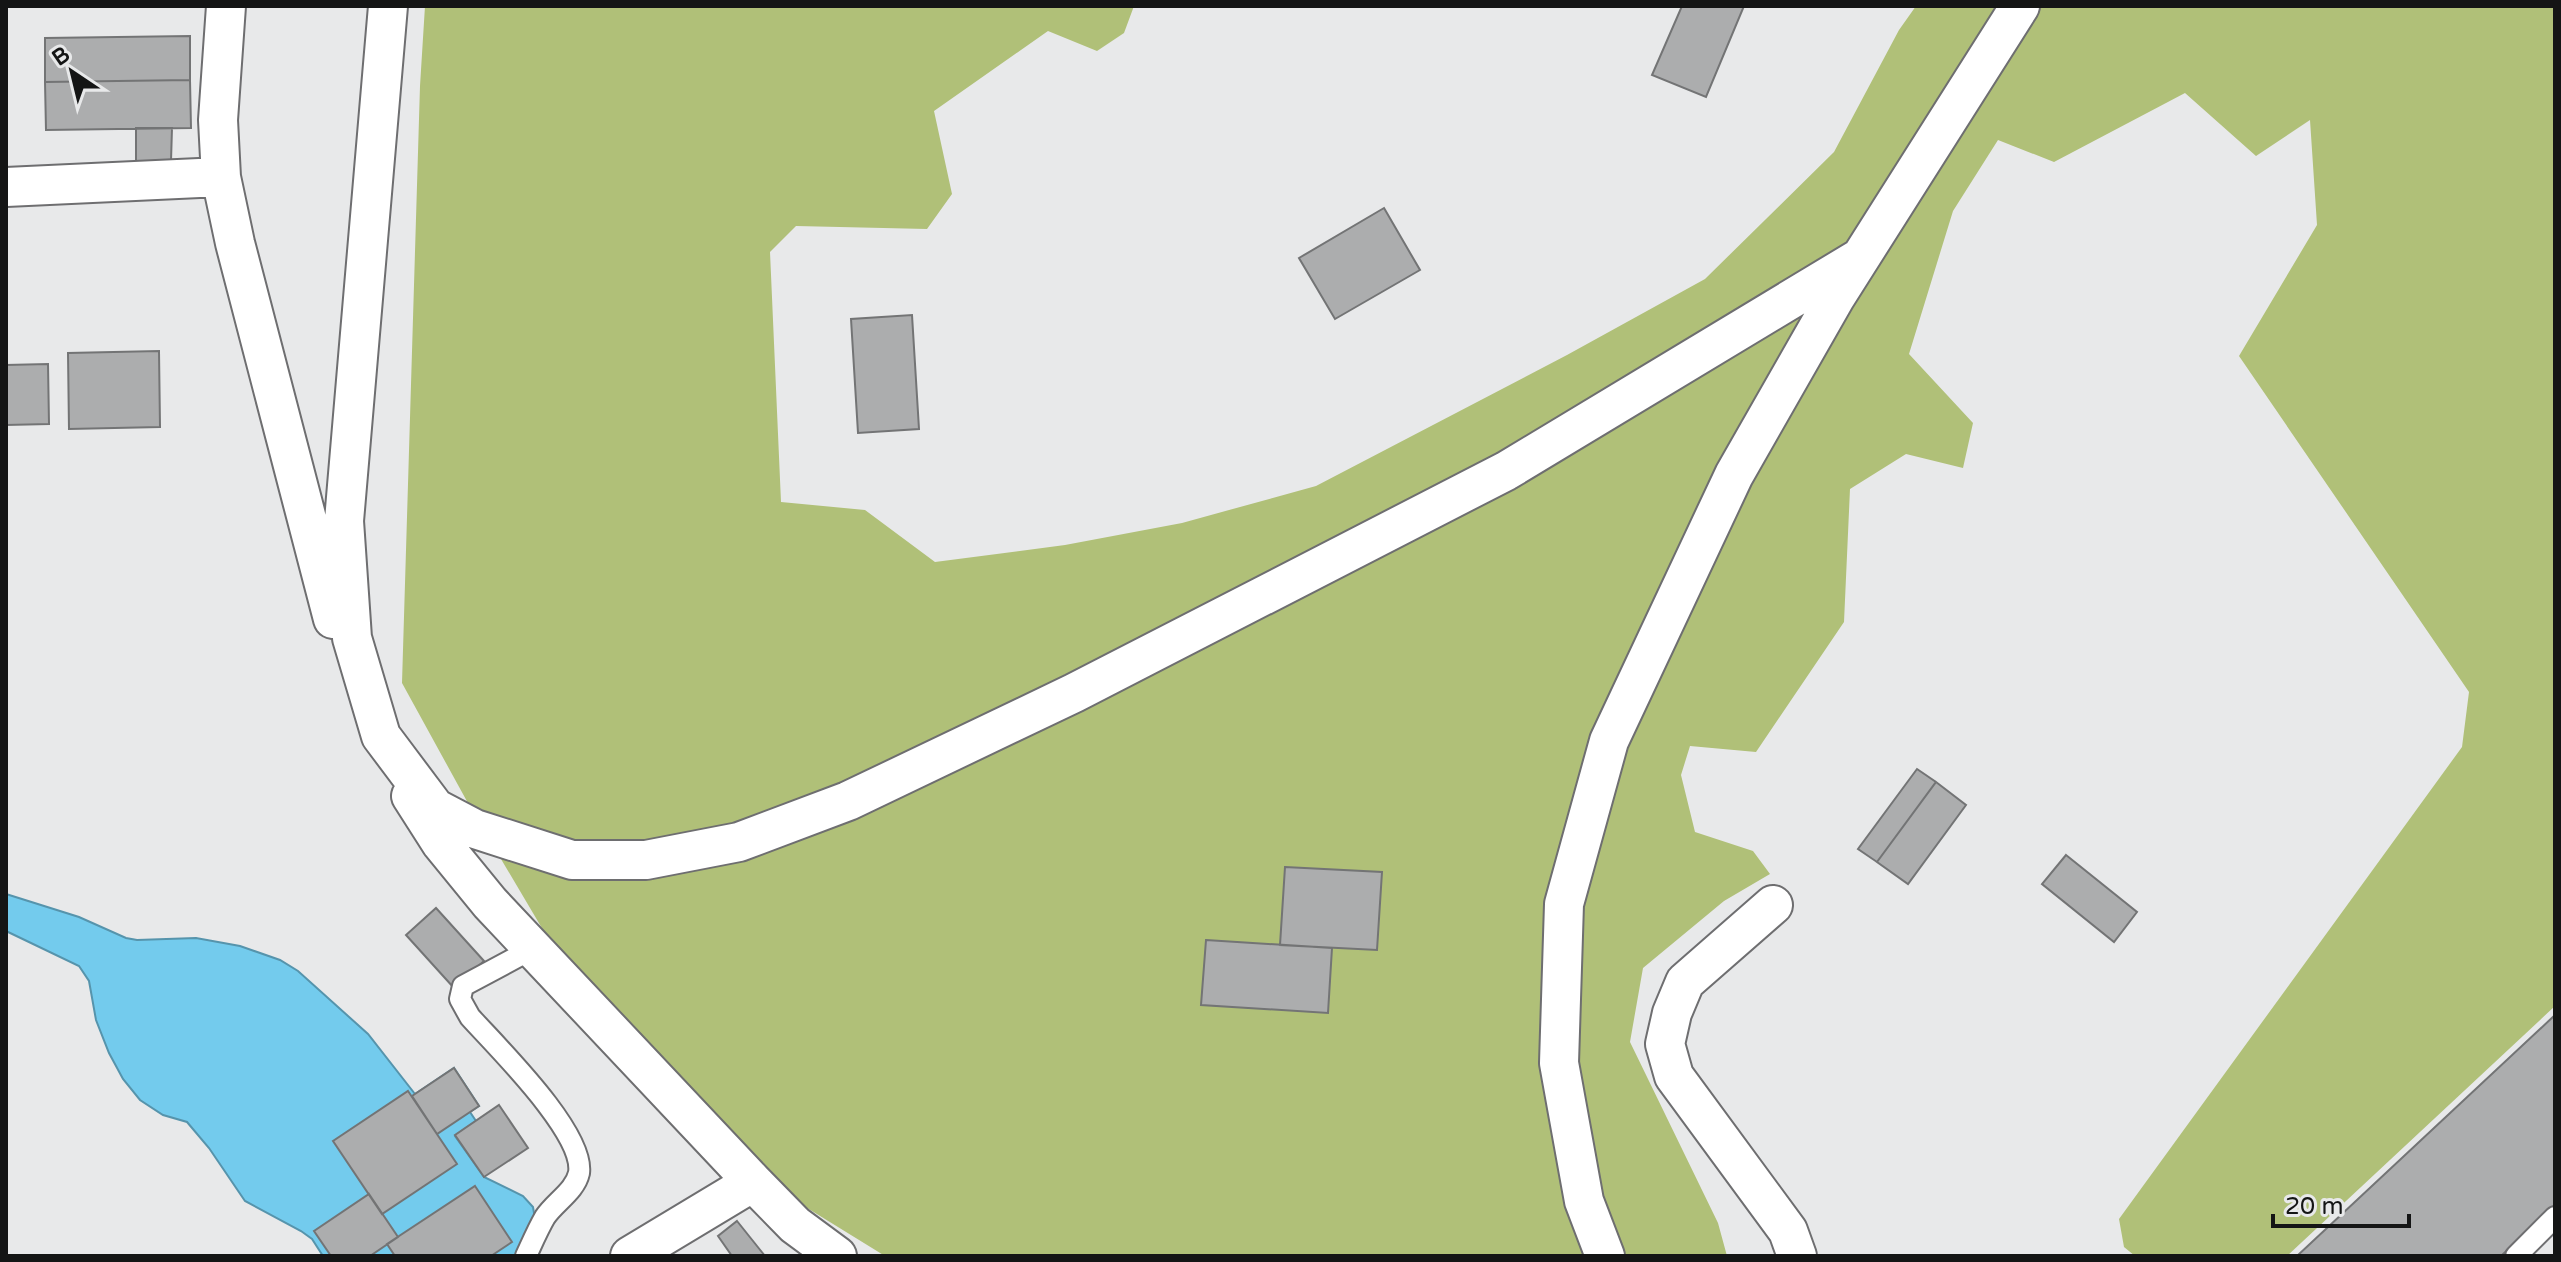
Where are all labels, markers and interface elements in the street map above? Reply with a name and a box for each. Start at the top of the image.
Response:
north arrow [32,32,112,112]
text: B [47,41,75,71]
scale bar [2273,1178,2409,1228]
text: 20 m [2285,1192,2343,1221]

